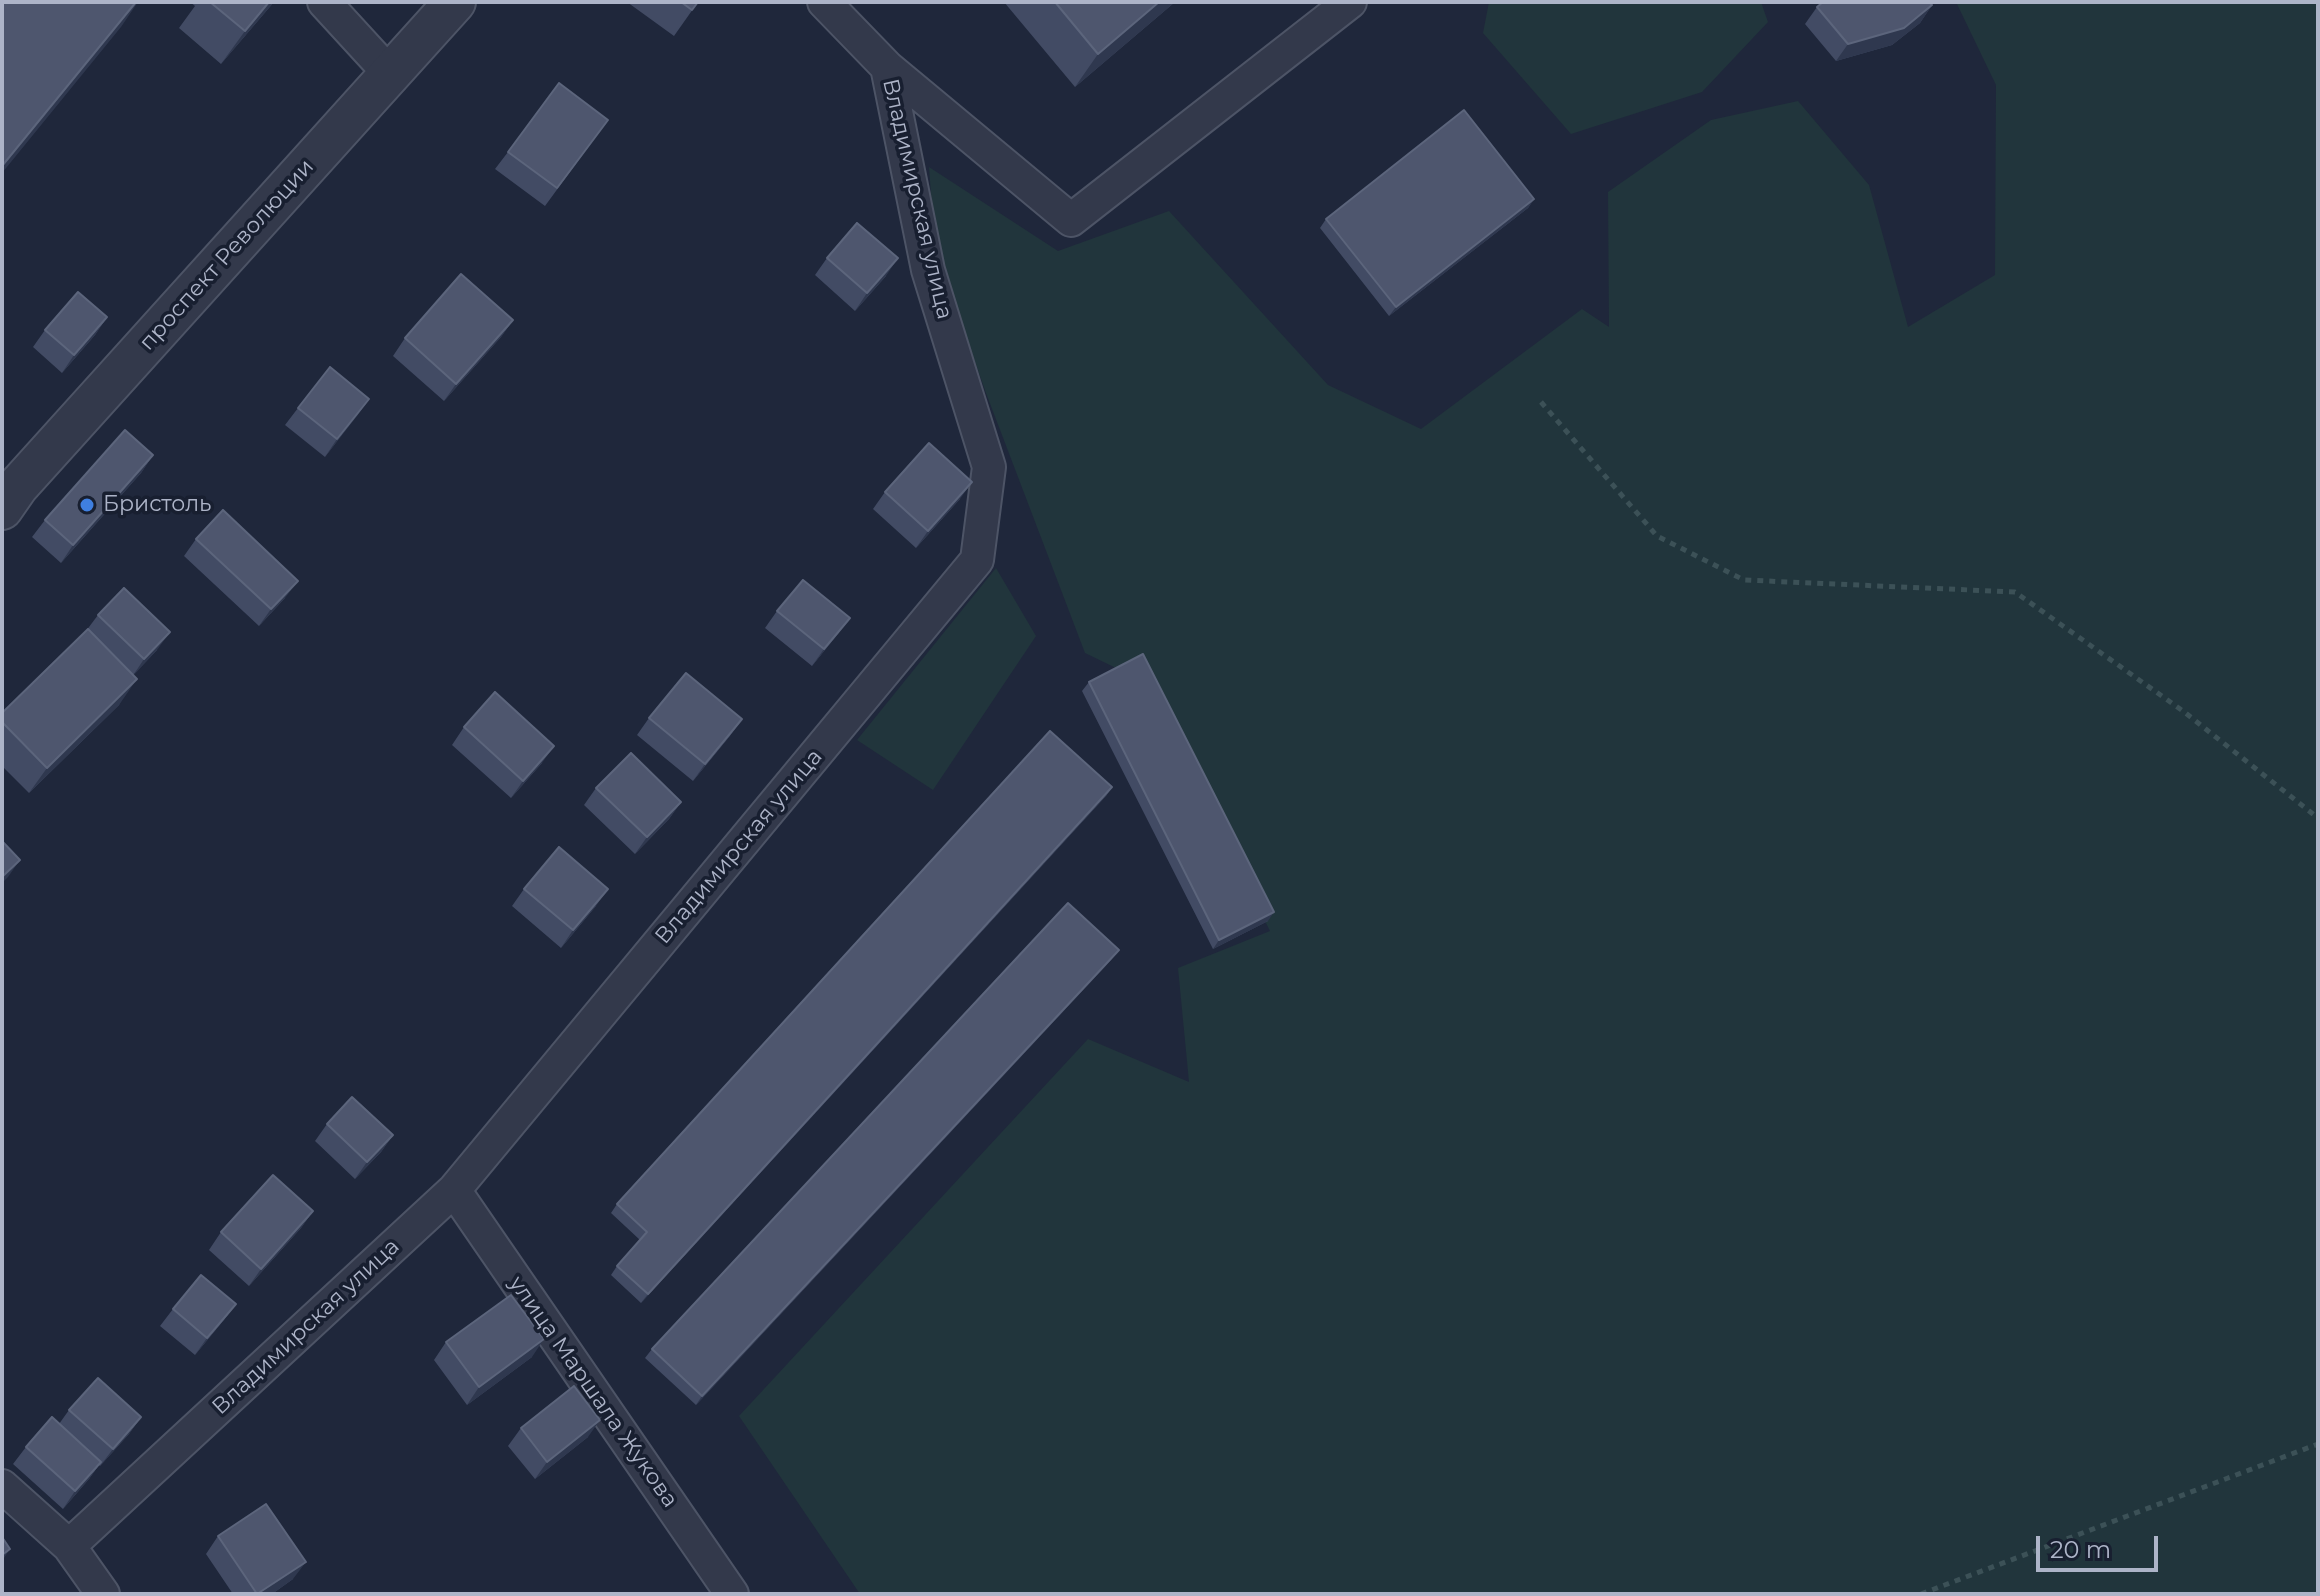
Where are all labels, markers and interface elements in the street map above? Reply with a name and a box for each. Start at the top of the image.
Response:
street label: Владимирская улица [876,76,958,322]
street label: проспект Революции [134,154,320,356]
place label: Бристоль [103,492,211,518]
marker: Бристоль [78,496,96,514]
street label: Владимирская улица [650,744,828,950]
street label: Владимирская улица [207,1234,405,1420]
street label: улица Маршала Жукова [503,1271,683,1513]
scale bar [2040,1520,2162,1570]
text: 20 m [2050,1535,2111,1564]

